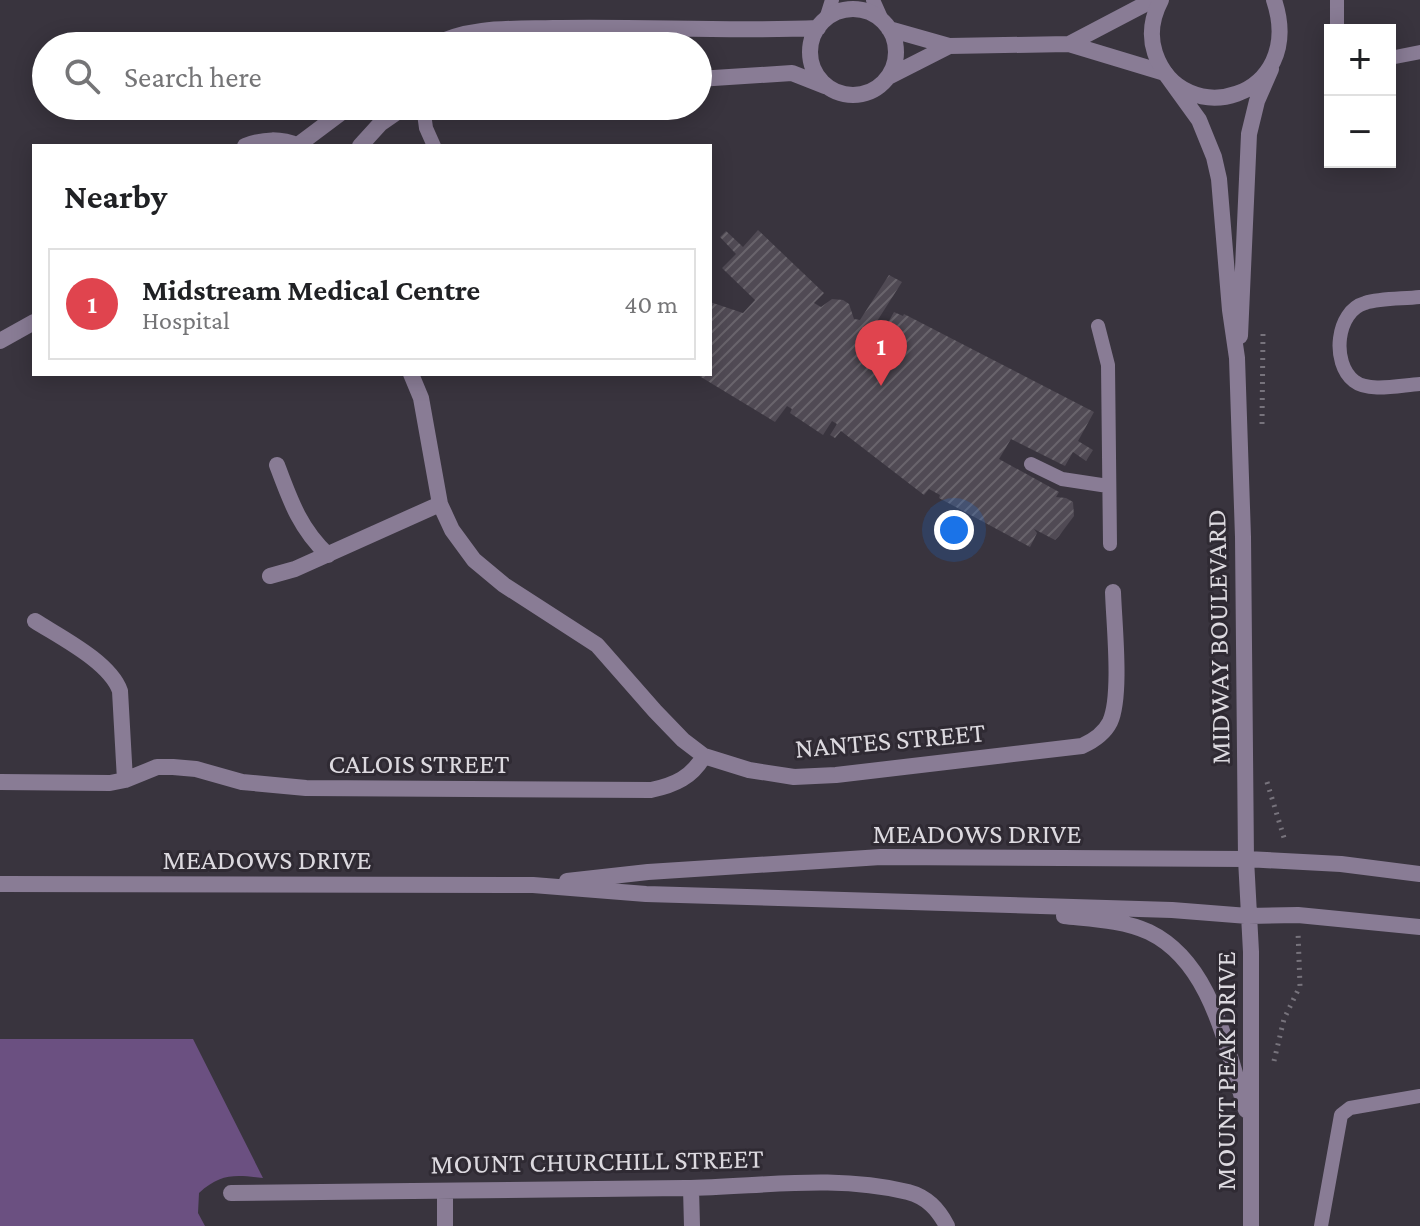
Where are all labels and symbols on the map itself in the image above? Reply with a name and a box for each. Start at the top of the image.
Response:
pin: 1 [855,320,907,386]
street label: MIDWAY BOULEVARD [1200,509,1236,765]
your location [934,510,974,550]
street label: NANTES STREET [794,716,986,764]
street label: CALOIS STREET [329,748,509,779]
street label: MEADOWS DRIVE [873,818,1082,849]
street label: MEADOWS DRIVE [163,844,372,875]
street label: MOUNT PEAK DRIVE [1210,951,1241,1191]
street label: MOUNT CHURCHILL STREET [430,1143,764,1179]

